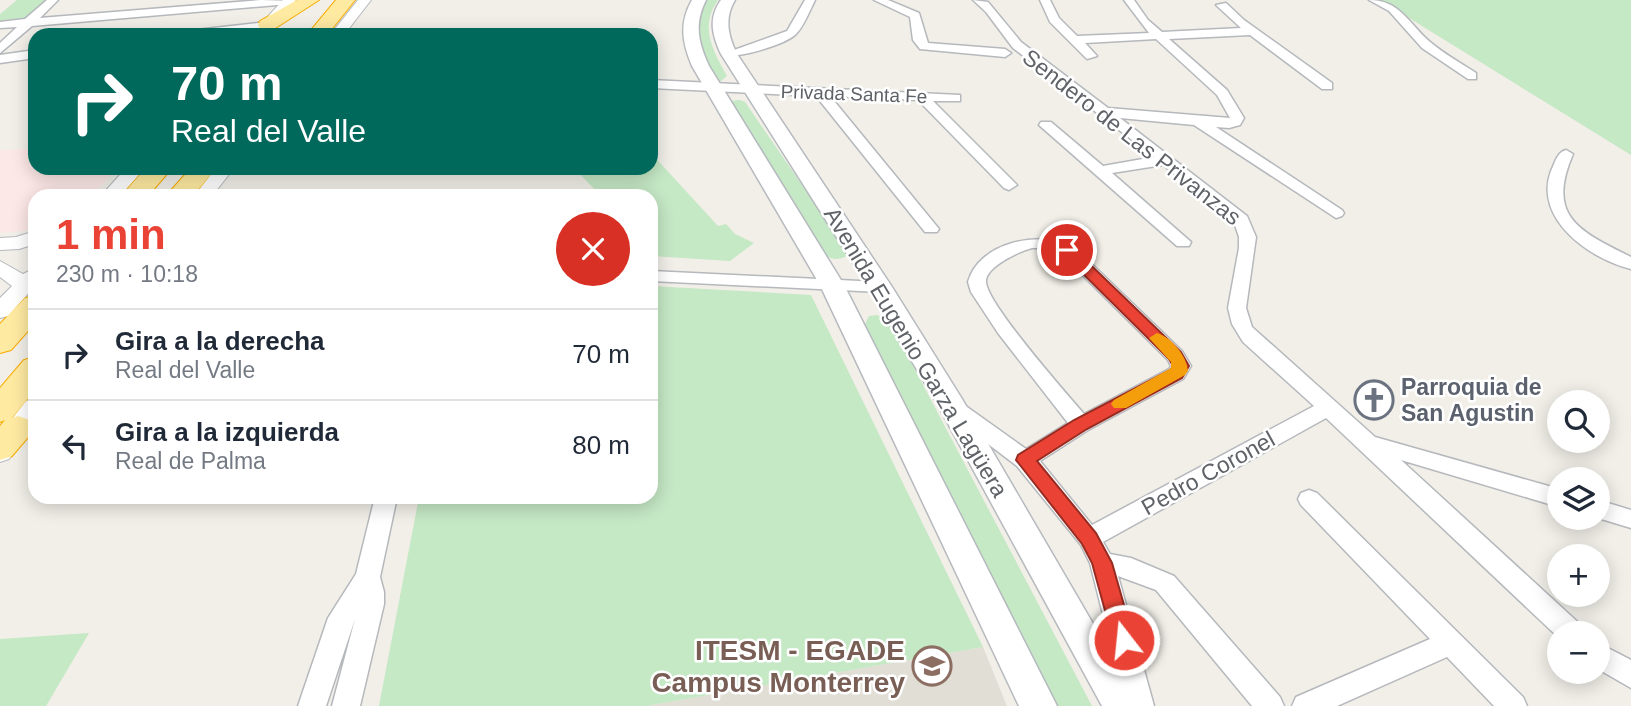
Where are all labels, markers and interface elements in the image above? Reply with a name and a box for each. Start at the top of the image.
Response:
street label: Sendero de Las Privanzas [1018,44,1246,230]
icon: right [56,56,147,147]
text: 70 m [171,56,283,110]
street label: Privada Santa Fe [780,81,928,107]
text: Real del Valle [171,113,366,149]
street label: Avenida Eugenio Garza Lagüera [819,202,1013,502]
text: 1 min [56,211,166,258]
button: close [556,212,630,286]
pin [1037,220,1097,280]
icon: arrive [1048,231,1086,269]
text: 230 m · 10:18 [56,261,198,287]
text: Gira a la derecha [115,326,325,356]
icon: right [56,336,94,374]
text: 70 m [572,339,630,369]
text: Real del Valle [115,357,255,383]
place label: Parroquia de San Agustin [1401,374,1542,426]
church icon: Parroquia de San Agustin [1353,379,1395,421]
map controls [1547,390,1610,684]
button: search [1547,390,1610,453]
text: Gira a la izquierda [115,417,339,447]
street label: Pedro Coronel [1137,426,1279,520]
icon: left [56,427,94,465]
text: 80 m [572,430,630,460]
text: Real de Palma [115,448,266,474]
button: layers [1547,467,1610,530]
button: + [1547,544,1610,607]
position arrow [1087,603,1161,677]
button: − [1547,621,1610,684]
place label: ITESM - EGADE Campus Monterrey [651,635,905,698]
school or university icon: ITESM - EGADE Campus Monterrey [911,645,953,687]

